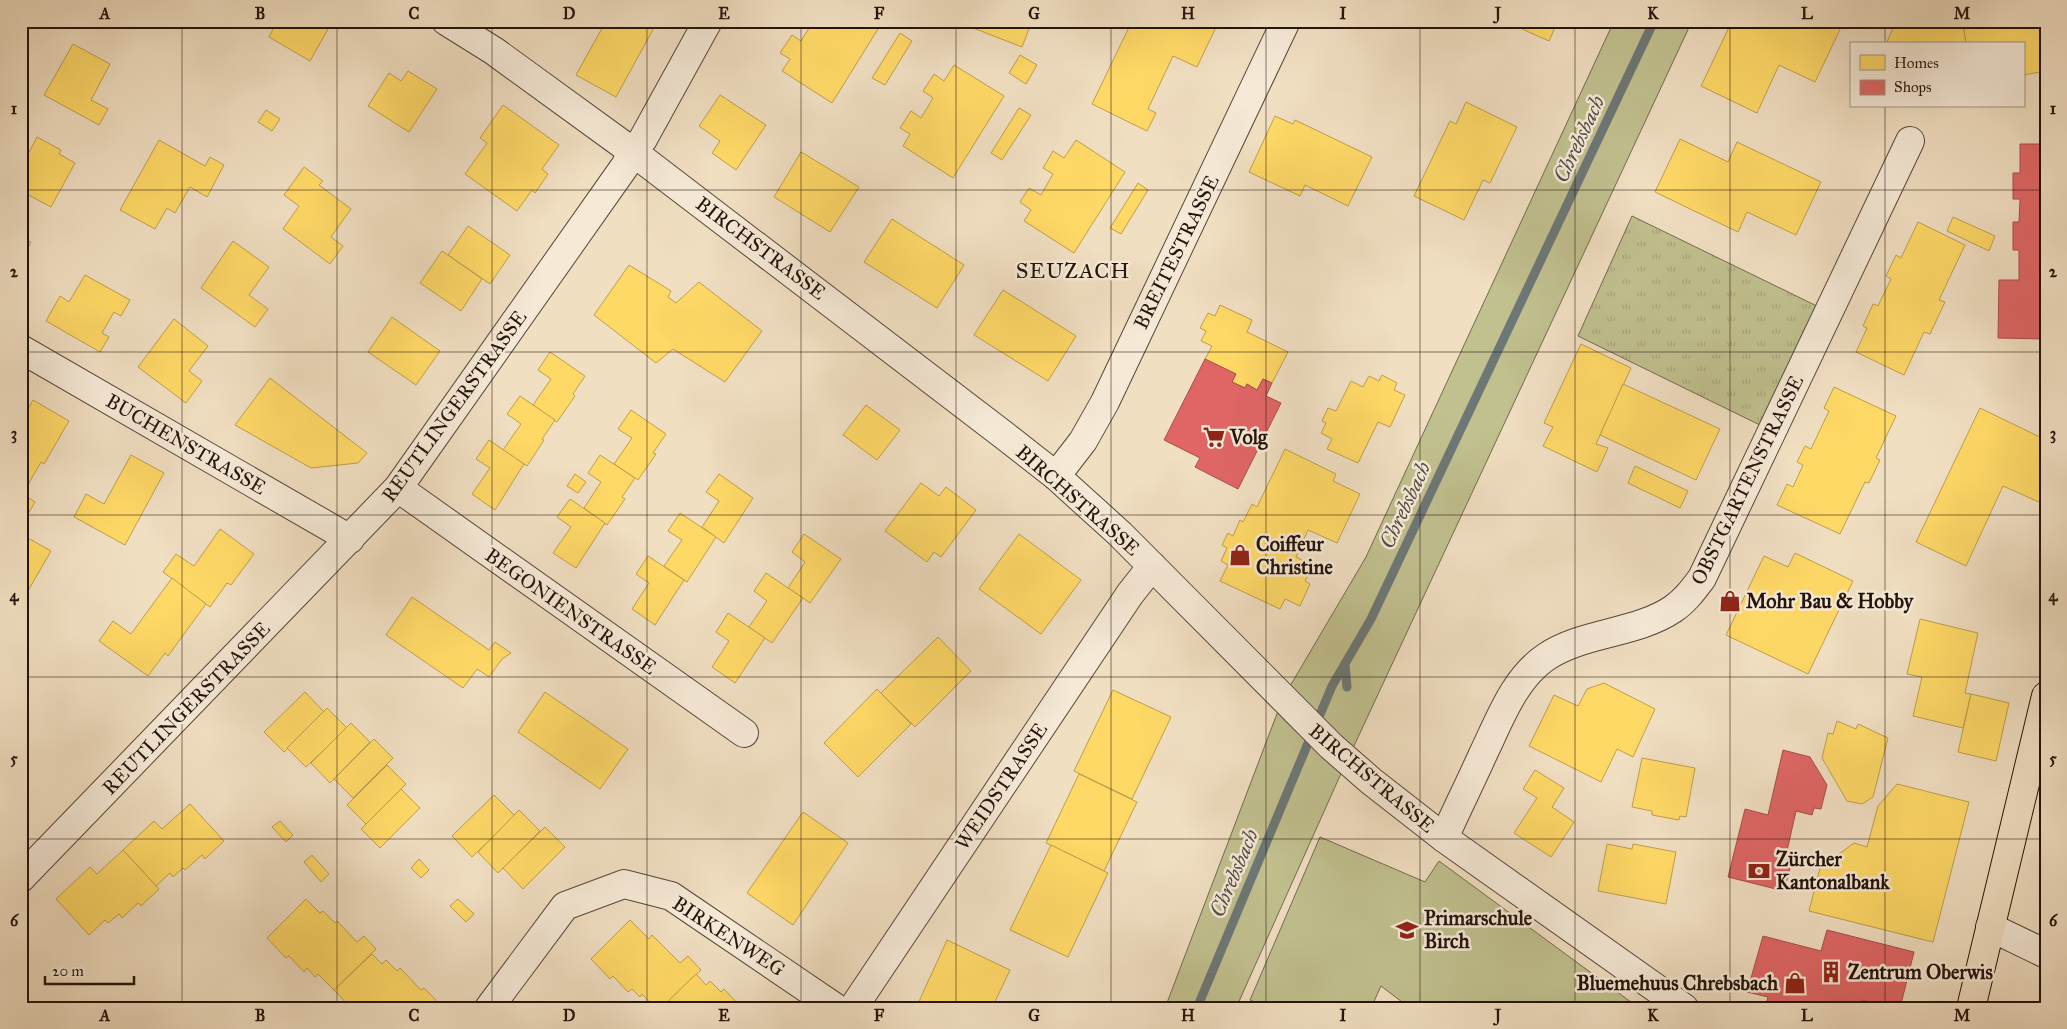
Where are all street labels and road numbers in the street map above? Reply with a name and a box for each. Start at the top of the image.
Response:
street label: BREITESTRASSE [1128,171,1224,333]
street label: BIRCHSTRASSE [691,191,831,305]
street label: REUTLINGERSTRASSE [376,306,532,506]
street label: OBSTGARTENSTRASSE [1686,371,1808,589]
street label: BUCHENSTRASSE [102,388,270,500]
street label: BIRCHSTRASSE [1011,440,1145,560]
street label: BEGONIENSTRASSE [481,543,661,679]
street label: REUTLINGERSTRASSE [97,617,275,799]
street label: WEIDSTRASSE [950,718,1052,854]
street label: BIRCHSTRASSE [1304,719,1440,837]
street label: BIRKENWEG [668,891,790,981]

